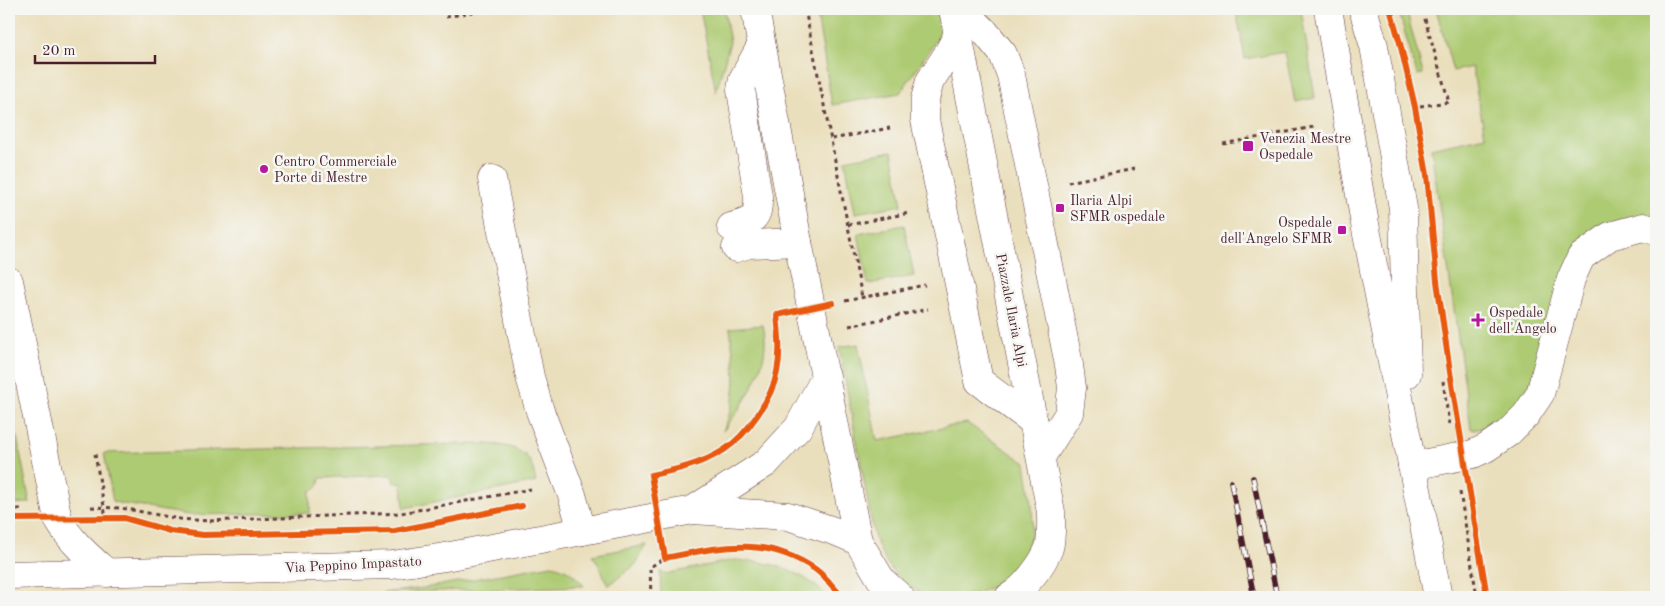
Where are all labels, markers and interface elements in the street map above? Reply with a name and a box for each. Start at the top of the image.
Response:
scale bar [35,32,155,64]
text: 20 m [42,44,76,59]
place label: Venezia Mestre Ospedale [1259,132,1351,162]
marker: Venezia Mestre Ospedale [1241,139,1255,153]
place label: Centro Commerciale Porte di Mestre [274,155,397,185]
marker: Centro Commerciale Porte di Mestre [258,163,270,175]
place label: Ilaria Alpi SFMR ospedale [1070,194,1165,224]
marker: Ilaria Alpi SFMR ospedale [1054,202,1066,214]
place label: Ospedale dell'Angelo SFMR [1221,216,1332,246]
marker: Ospedale dell'Angelo SFMR [1336,224,1348,236]
street label: Piazzale Ilaria Alpi [993,252,1029,369]
place label: Ospedale dell'Angelo [1489,306,1557,336]
marker: Ospedale dell'Angelo [1471,313,1485,327]
street label: Via Peppino Impastato [284,554,422,576]

